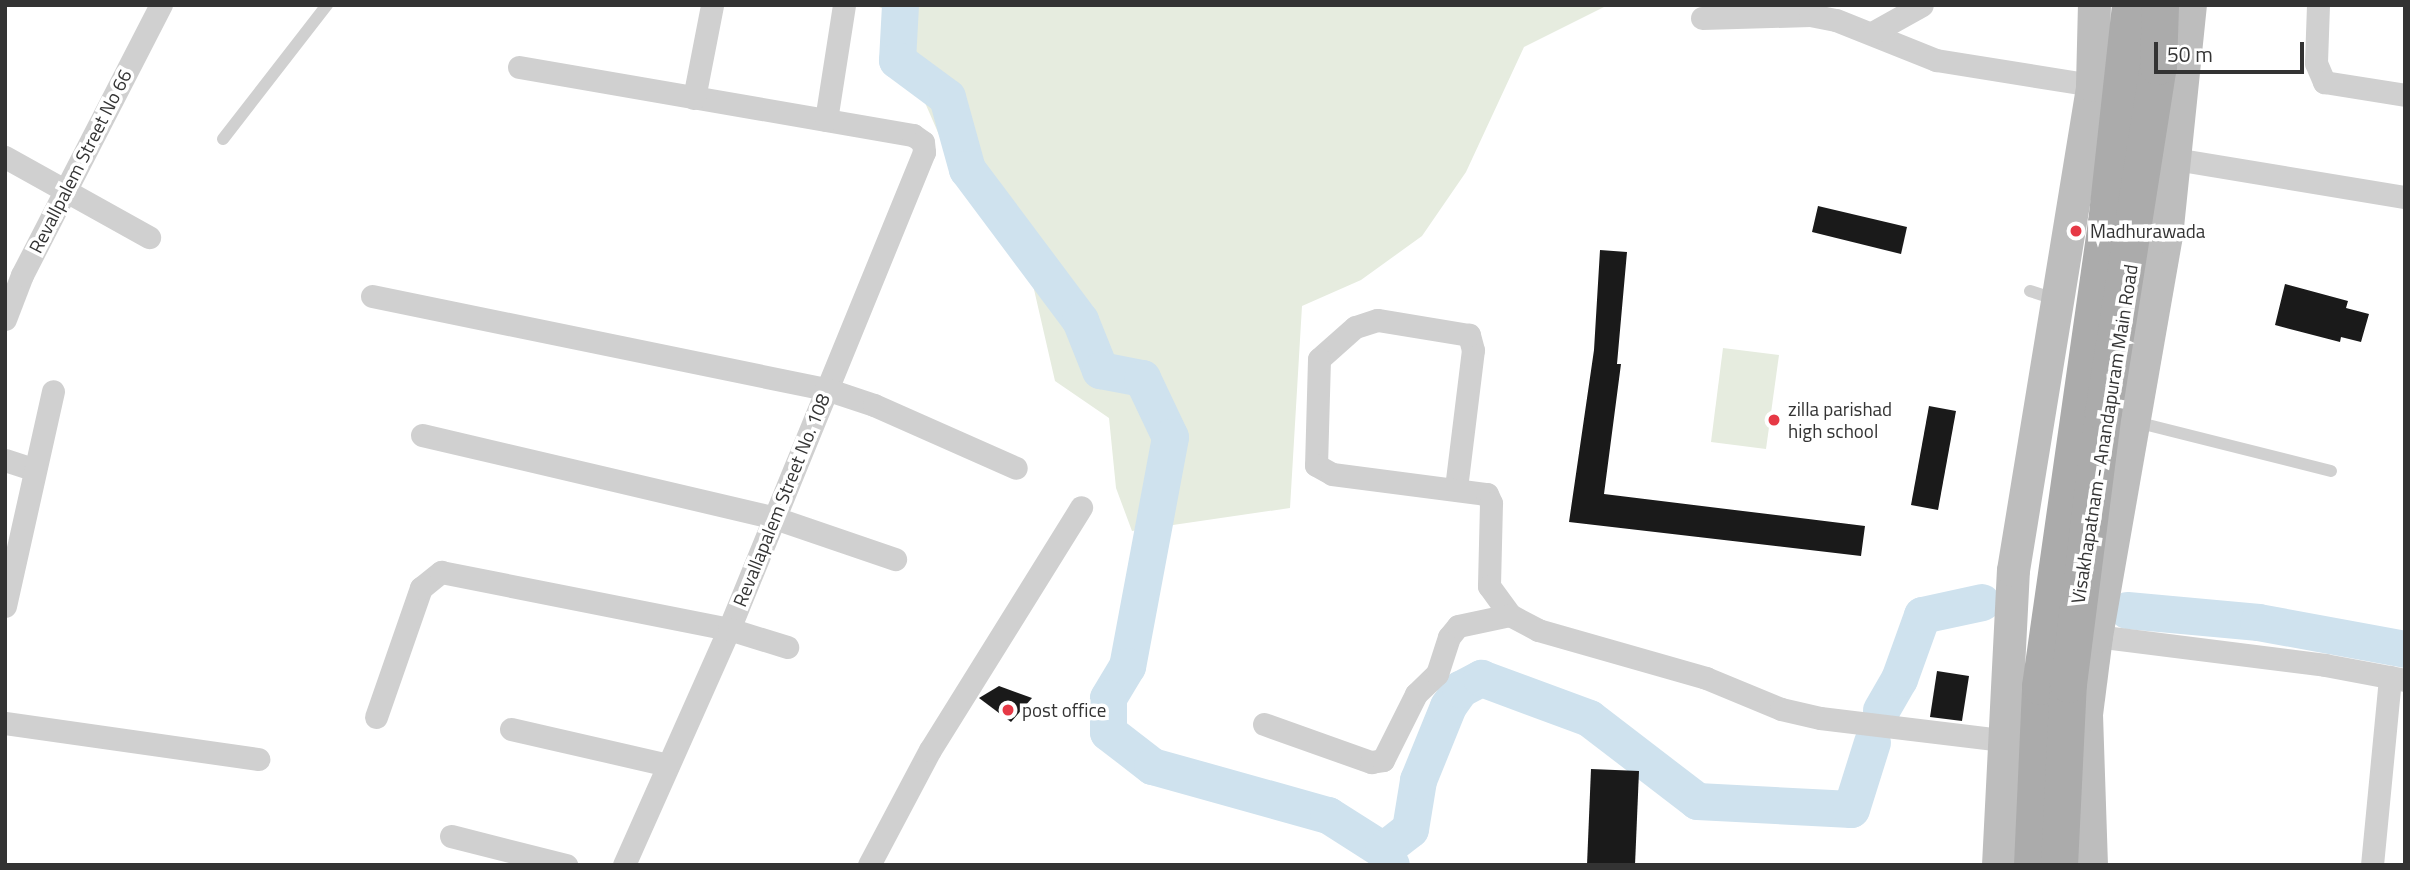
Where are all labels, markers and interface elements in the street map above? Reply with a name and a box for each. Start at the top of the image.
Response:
scale bar [2158,28,2308,72]
text: 50 m [2167,38,2213,70]
street label: Revallpalem Street No 66 [24,65,136,257]
place label: Madhurawada [2090,220,2205,242]
marker: Madhurawada [2068,223,2084,239]
street label: Visakhapatnam - Anandapuram Main Road [2066,263,2142,605]
street label: Revallapalem Street No. 108 [728,390,834,610]
place label: zilla parishad high school [1788,398,1892,442]
marker: zilla parishad high school [1766,412,1782,428]
place label: post office [1022,699,1106,721]
marker: post office [1000,702,1016,718]

